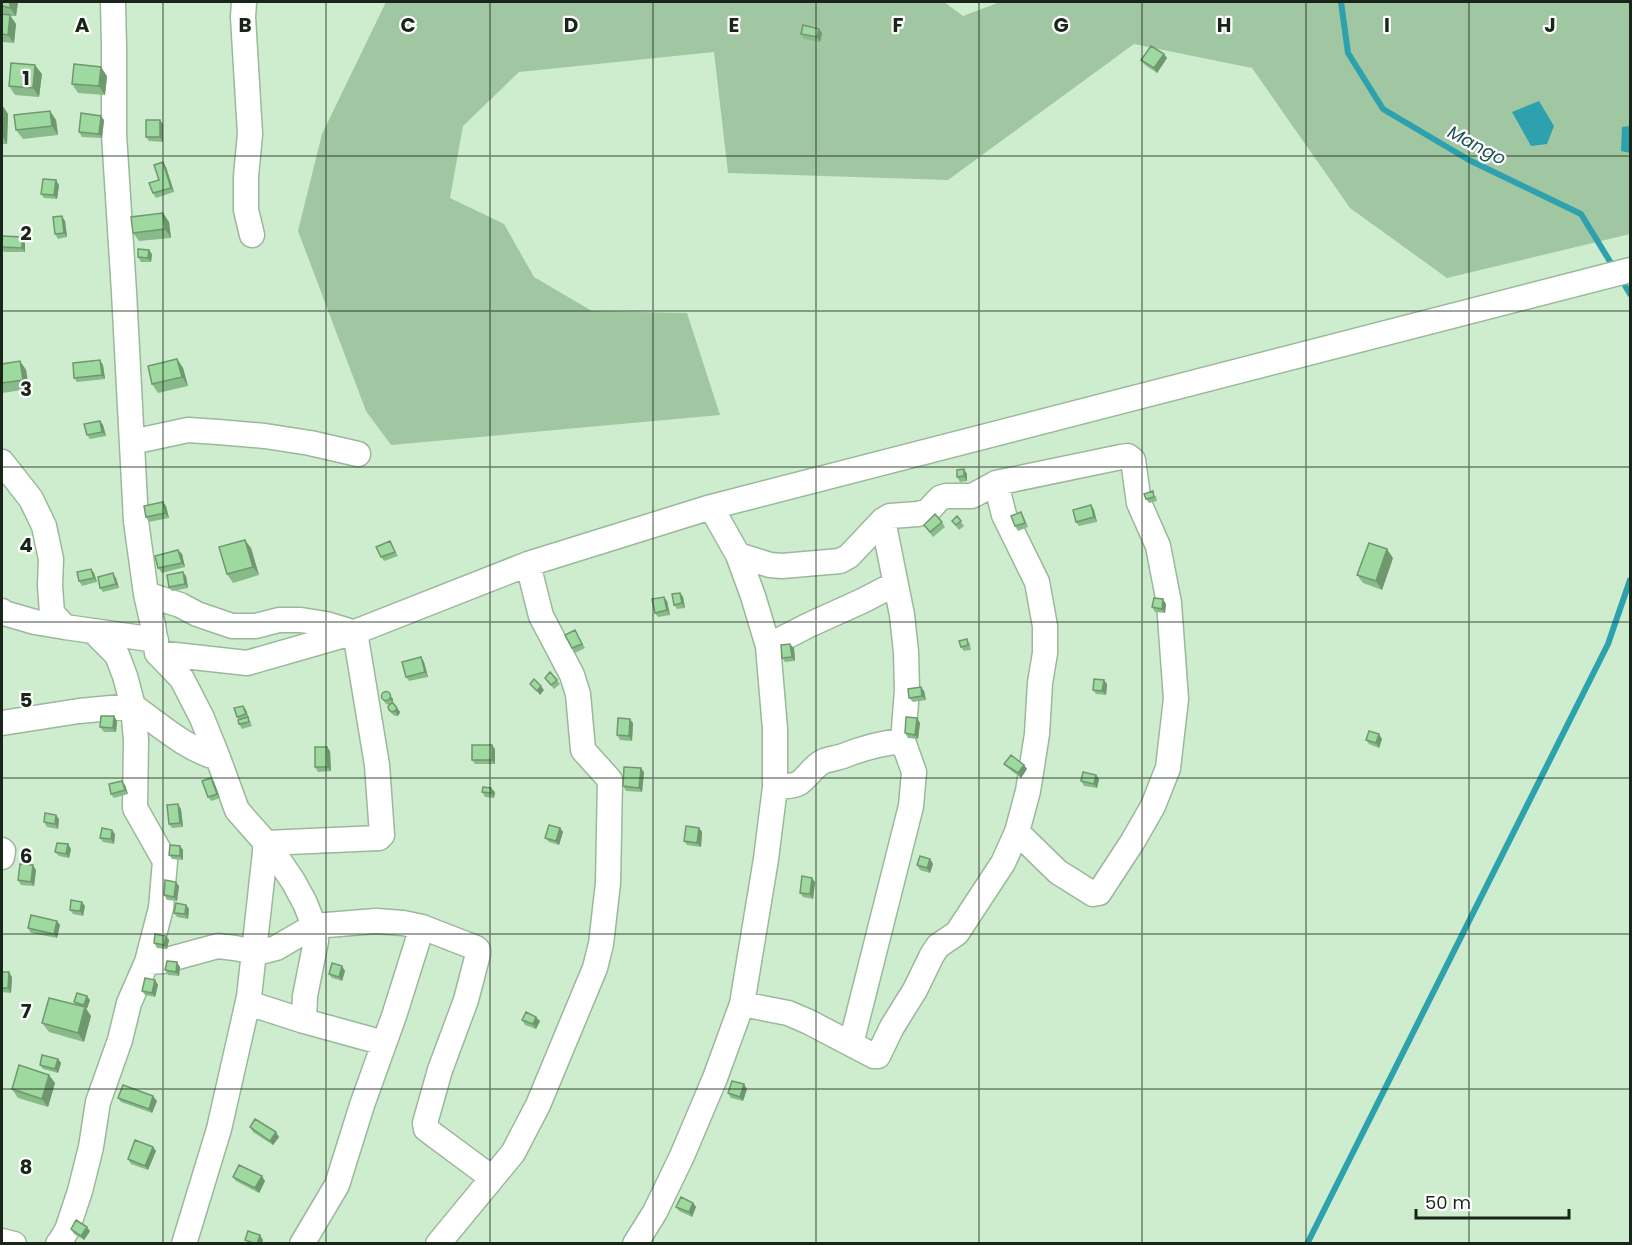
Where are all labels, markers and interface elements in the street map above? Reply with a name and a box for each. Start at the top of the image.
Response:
text: A [75,11,90,39]
text: B [238,11,252,39]
text: C [400,11,416,39]
text: D [564,11,578,39]
text: E [729,11,739,39]
text: F [893,11,904,39]
text: G [1053,11,1069,39]
text: H [1217,11,1231,39]
text: I [1384,11,1390,39]
text: J [1544,11,1556,39]
text: 1 [22,64,30,92]
water label: Mango [1443,119,1511,171]
text: 2 [20,219,32,247]
text: 3 [20,375,32,403]
text: 4 [19,531,33,559]
text: 5 [20,686,33,714]
text: 6 [20,842,32,870]
text: 7 [21,997,32,1025]
text: 8 [20,1153,32,1181]
scale bar [1416,1182,1569,1220]
text: 50 m [1425,1190,1471,1215]

